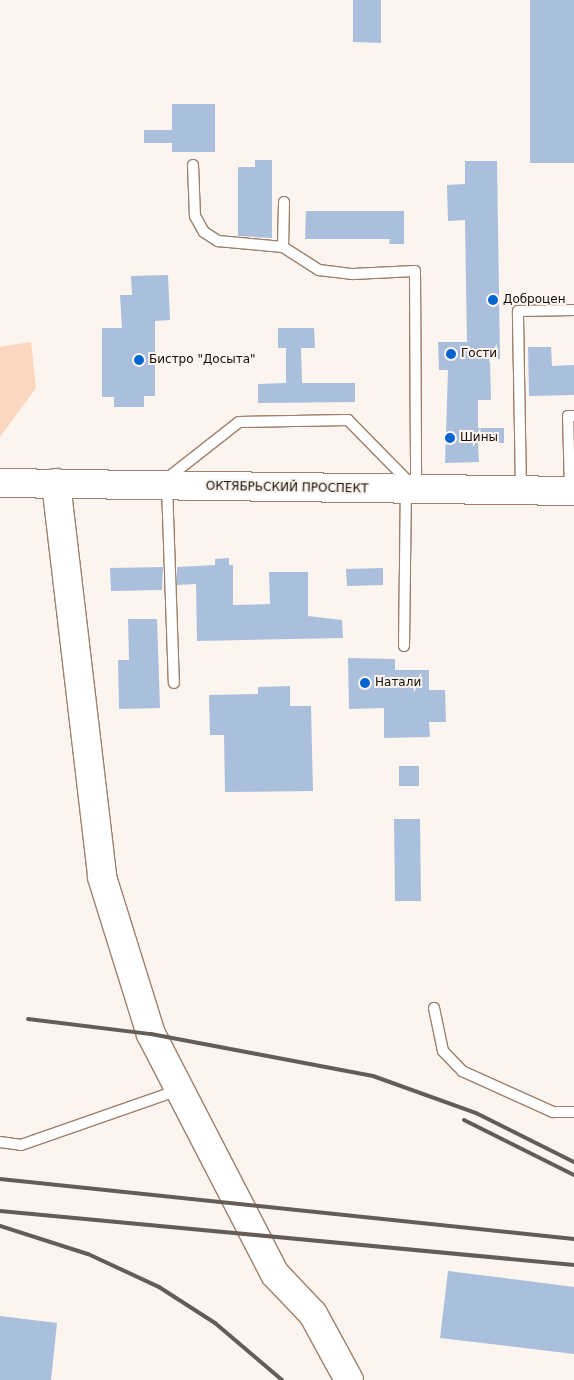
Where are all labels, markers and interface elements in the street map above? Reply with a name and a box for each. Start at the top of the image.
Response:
place label: Доброцен [503,293,565,307]
marker: Доброцен [487,294,499,306]
place label: Гости [461,347,497,361]
marker: Гости [445,348,457,360]
place label: Бистро "Досыта" [149,353,256,367]
marker: Бистро "Досыта" [133,354,145,366]
place label: Шины [460,431,498,445]
marker: Шины [444,432,456,444]
street label: ОКТЯБРЬСКИЙ ПРОСПЕКТ [206,479,368,497]
place label: Натали [375,676,421,690]
marker: Натали [359,677,371,689]

